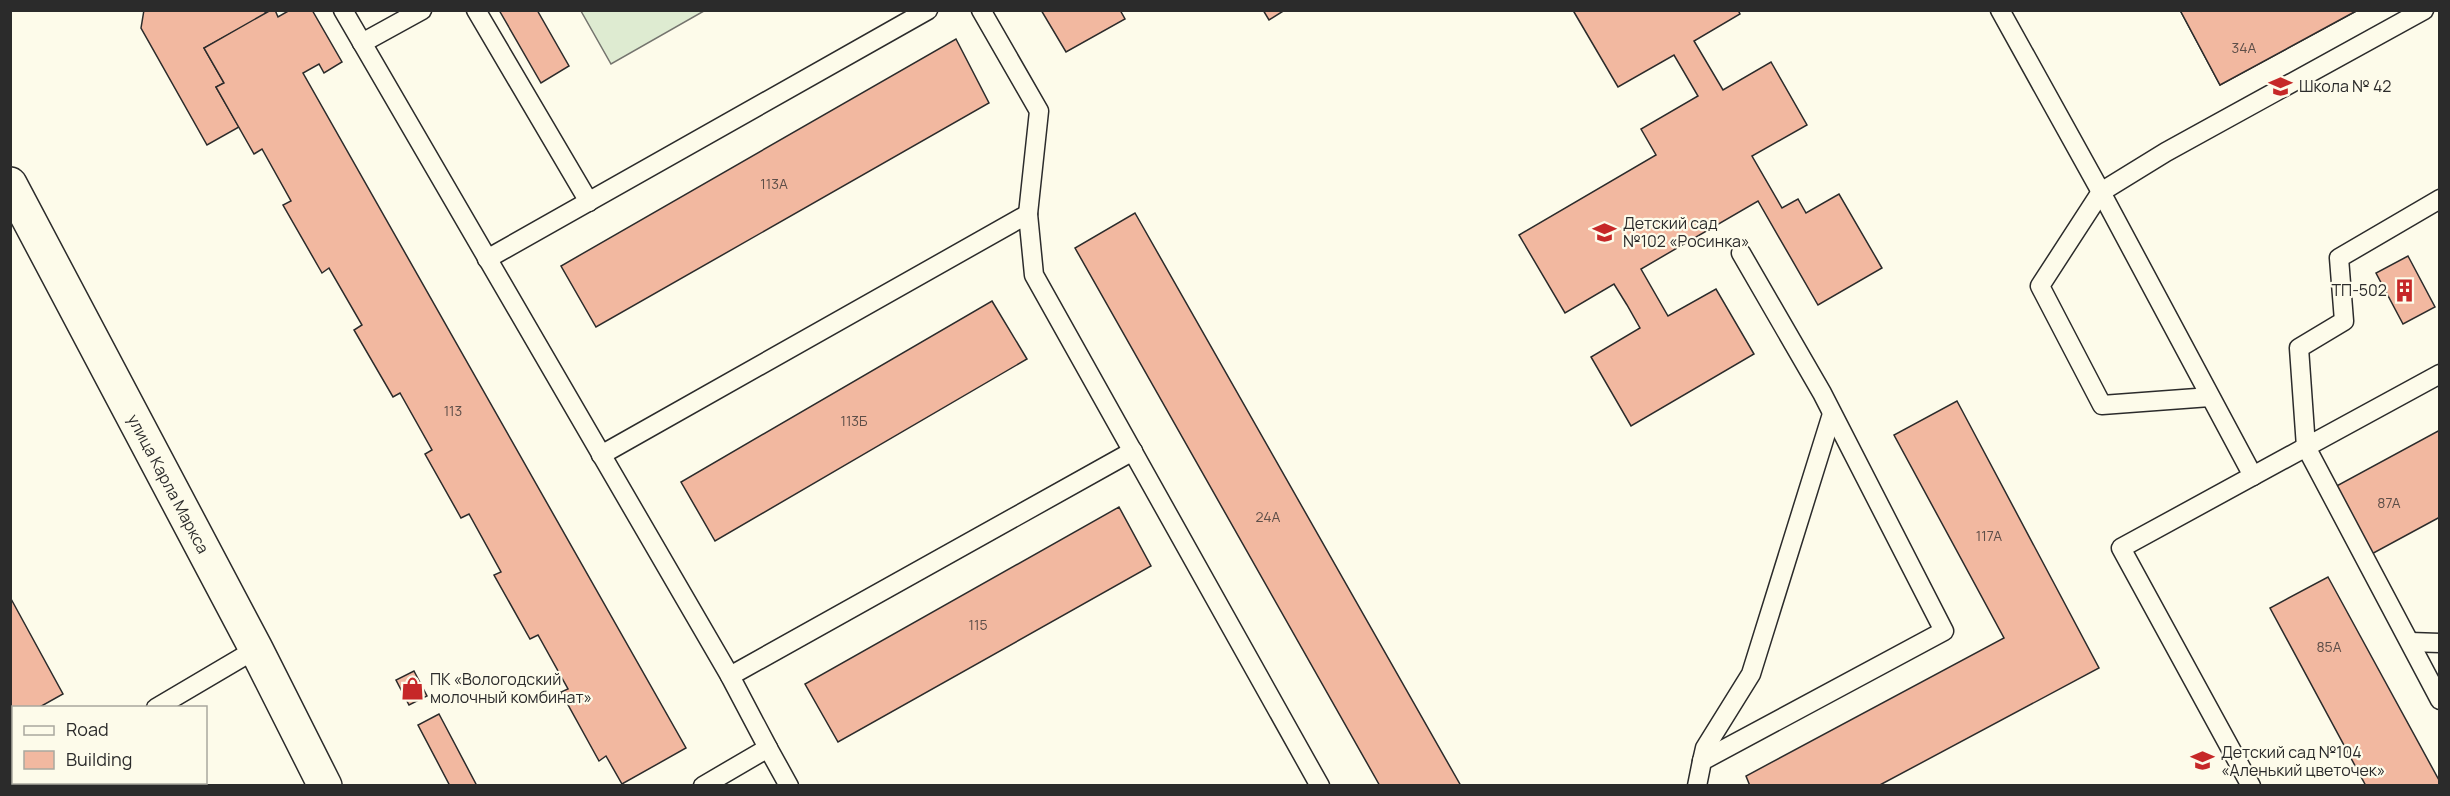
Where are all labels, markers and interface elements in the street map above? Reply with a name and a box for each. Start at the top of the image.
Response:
house number: 34А [2231,38,2257,57]
school or university icon: Школа № 42 [2268,73,2294,99]
place label: Школа № 42 [2299,75,2392,97]
house number: 113А [760,174,788,193]
place label: Детский сад №102 «Росинка» [1623,212,1750,252]
school or university icon: Детский сад №102 «Росинка» [1592,219,1618,245]
building icon: ТП-502 [2392,277,2418,303]
place label: ТП-502 [2332,279,2387,301]
house number: 113 [444,401,462,420]
street label: улица Карла Маркса [123,410,214,557]
house number: 113Б [840,411,868,430]
house number: 87А [2377,493,2401,512]
house number: 24А [1256,507,1281,526]
house number: 117А [1976,526,2002,545]
house number: 115 [968,615,988,634]
house number: 85А [2316,637,2342,656]
place label: ПК «Вологодский молочный комбинат» [430,668,592,708]
shop icon: ПК «Вологодский молочный комбинат» [399,675,425,701]
legend [12,706,207,784]
text: Road [66,717,109,741]
place label: Детский сад №104 «Аленький цветочек» [2221,741,2385,781]
text: Building [66,747,132,771]
school or university icon: Детский сад №104 «Аленький цветочек» [2190,748,2216,774]

